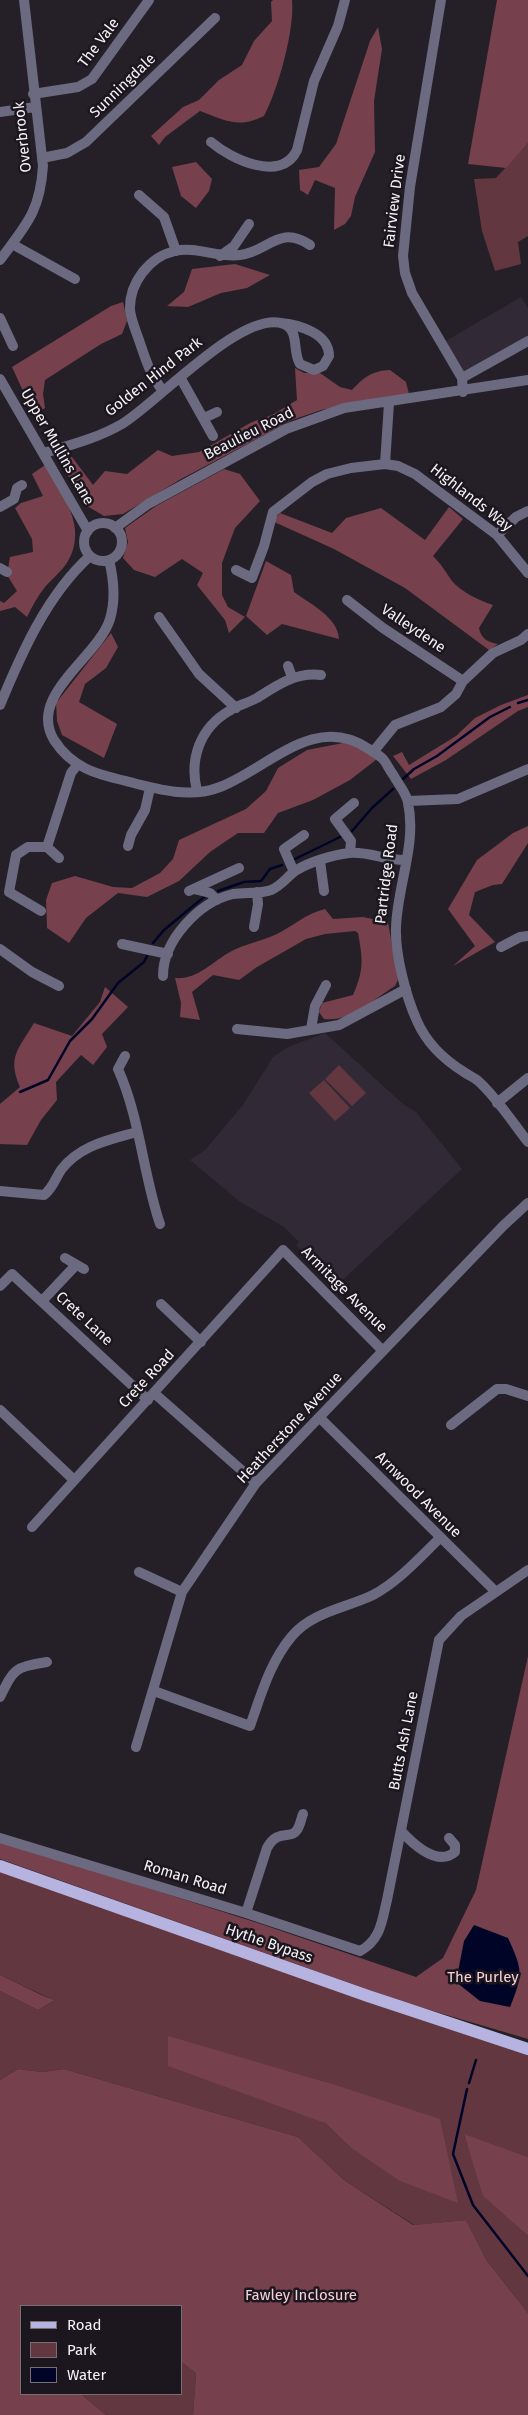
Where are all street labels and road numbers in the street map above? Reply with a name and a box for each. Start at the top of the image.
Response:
street label: The Vale [75,15,123,71]
street label: Sunningdale [86,50,160,122]
street label: Overbrook [10,101,36,173]
street label: Fairview Drive [380,153,410,249]
street label: Golden Hind Park [102,334,206,420]
street label: Upper Mullins Lane [16,386,98,508]
street label: Beaulieu Road [201,404,297,464]
street label: Highlands Way [426,460,516,536]
street label: Valleydene [377,601,449,657]
street label: Partridge Road [372,823,402,925]
street label: Armitage Avenue [297,1243,391,1337]
street label: Crete Lane [52,1288,116,1350]
street label: Crete Road [115,1346,179,1412]
street label: Heatherstone Avenue [234,1368,346,1488]
street label: Arnwood Avenue [371,1448,465,1542]
street label: Butts Ash Lane [386,1690,422,1792]
street label: Roman Road [141,1857,229,1899]
street label: Hythe Bypass [223,1921,315,1967]

